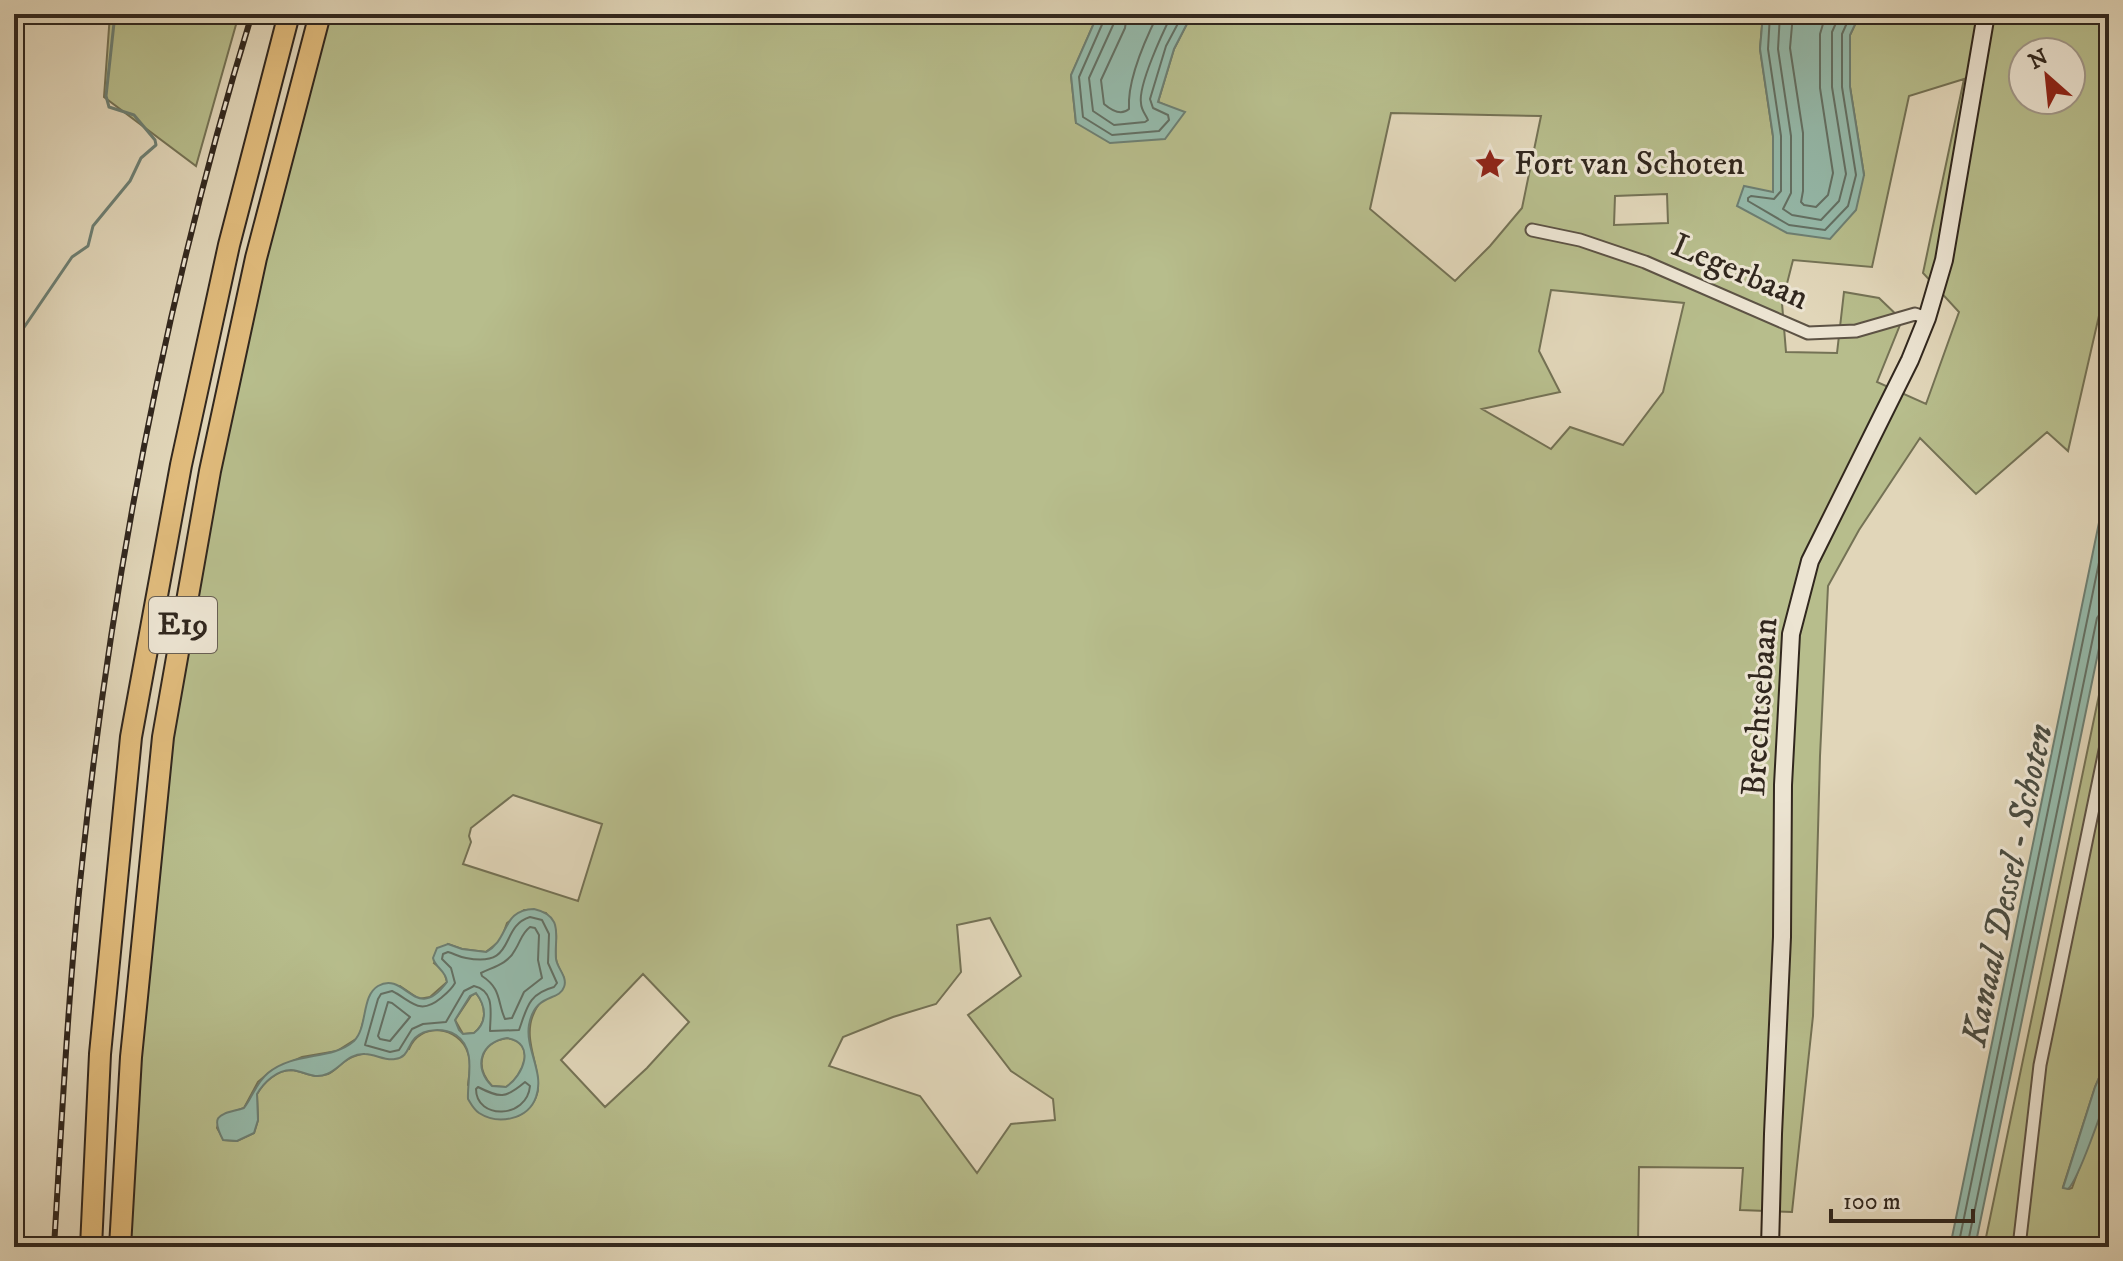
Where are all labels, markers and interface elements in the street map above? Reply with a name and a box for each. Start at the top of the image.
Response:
north arrow [2007,36,2087,116]
text: N [2024,43,2053,76]
place label: Fort van Schoten [1514,143,1745,185]
place icon: Fort van Schoten [1473,147,1507,181]
street label: Legerbaan [1665,224,1815,320]
road number: E19 [149,597,217,653]
street label: Brechtsebaan [1733,616,1787,798]
water label: Kanaal Dessel - Schoten [1951,720,2064,1052]
scale bar [1831,1173,1973,1223]
text: 100 m [1843,1187,1901,1217]

